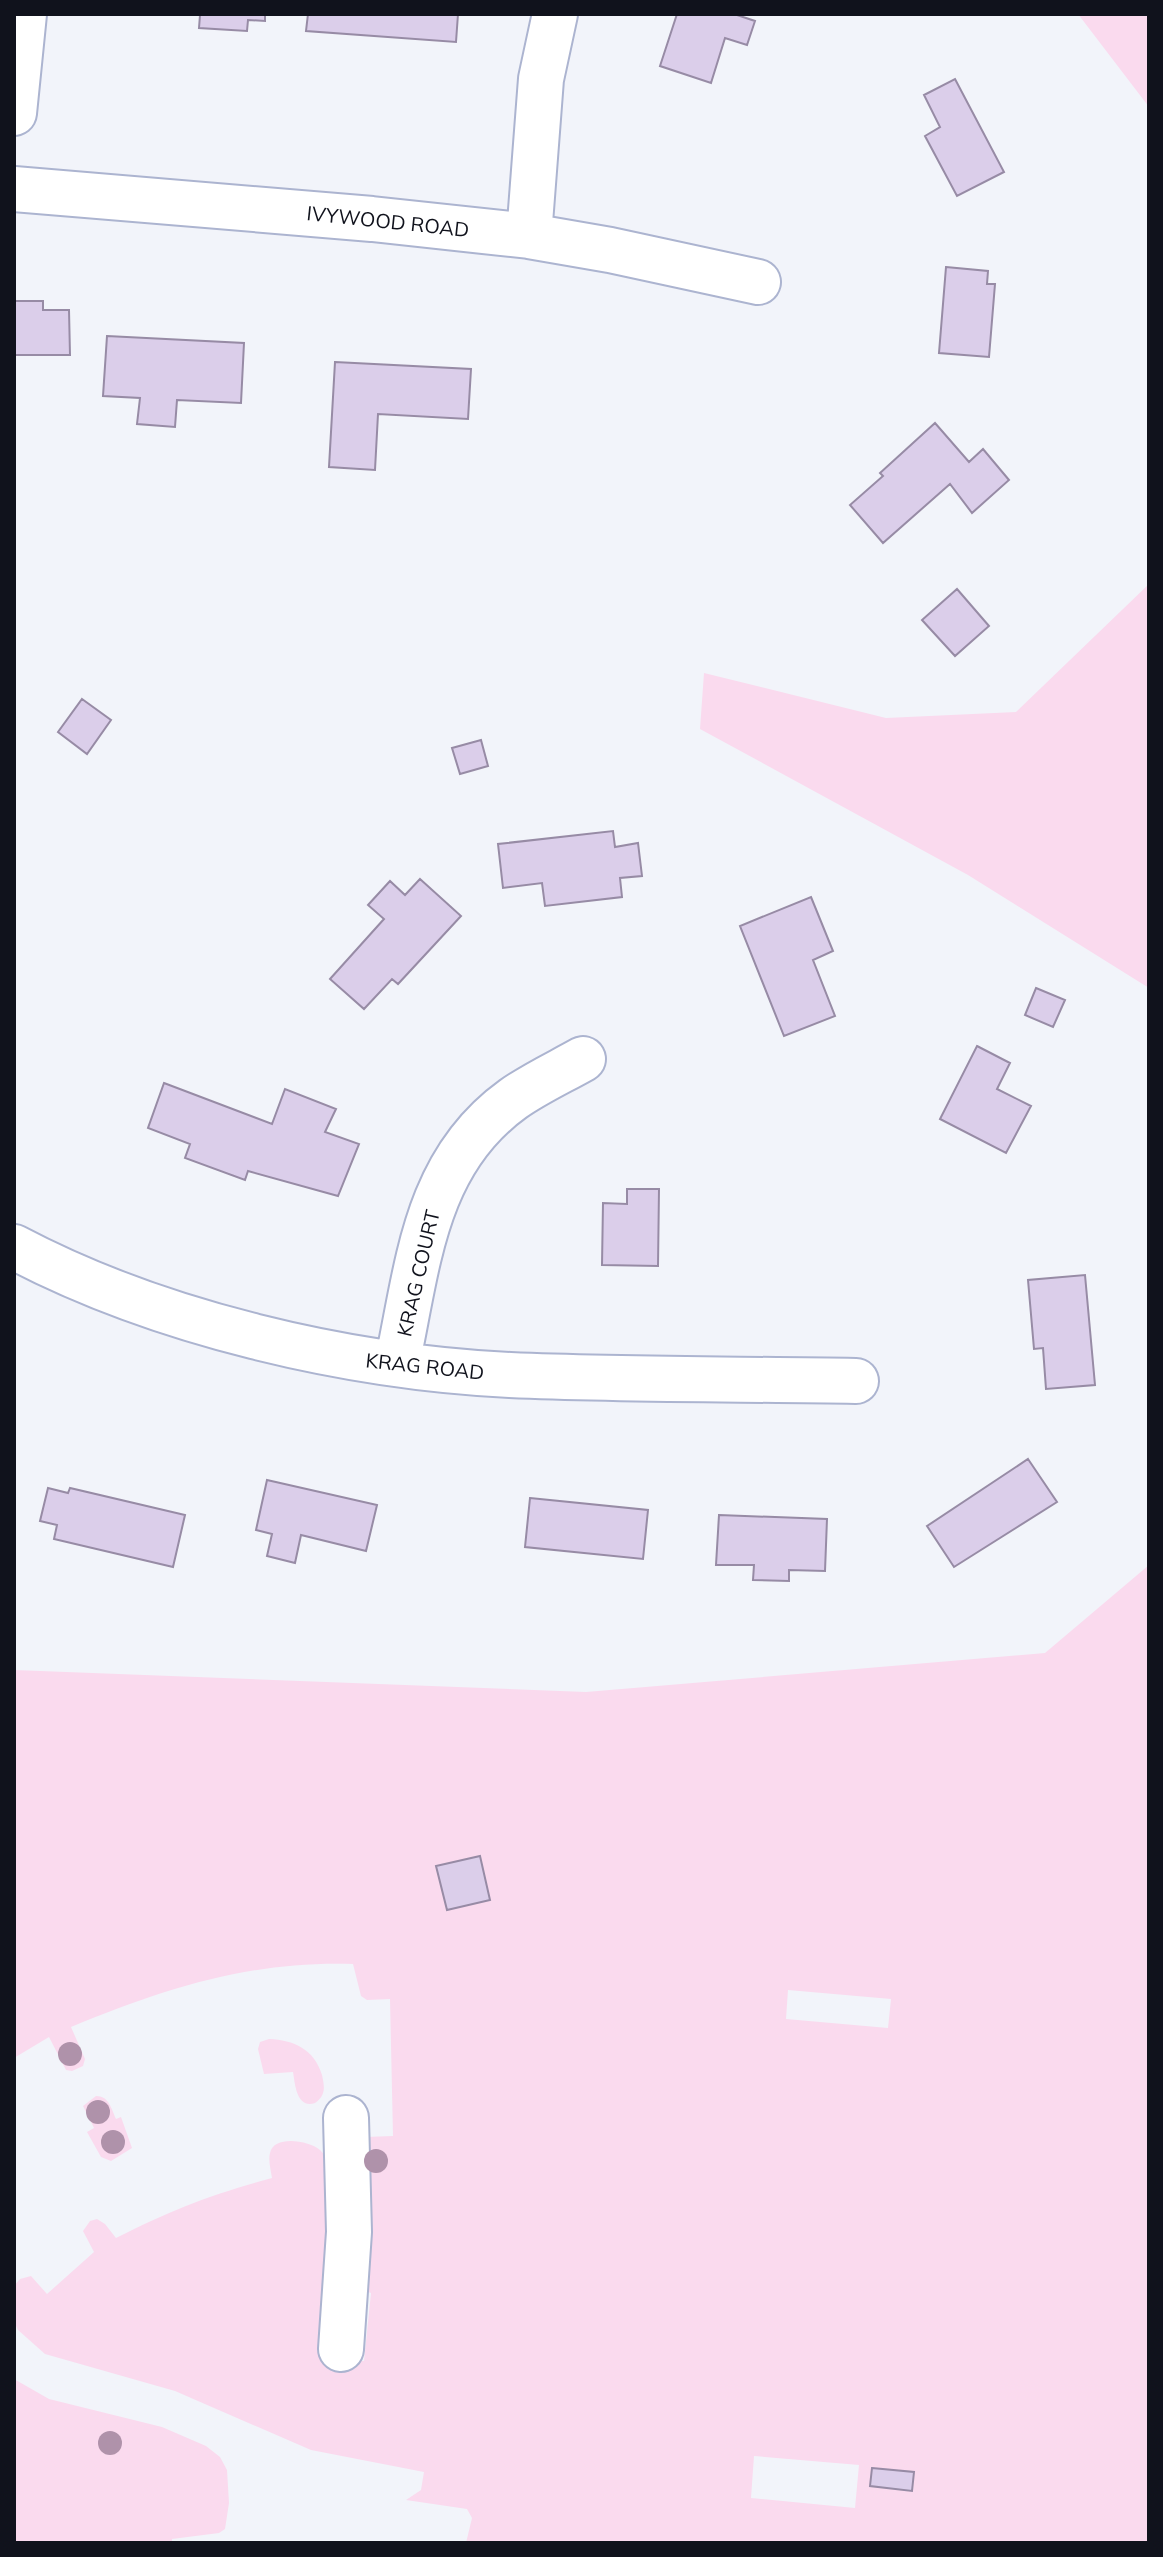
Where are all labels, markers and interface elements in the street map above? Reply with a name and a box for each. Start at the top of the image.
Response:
street label: IVYWOOD ROAD [306,200,470,242]
street label: KRAG COURT [391,1207,445,1339]
street label: KRAG ROAD [364,1347,486,1385]

